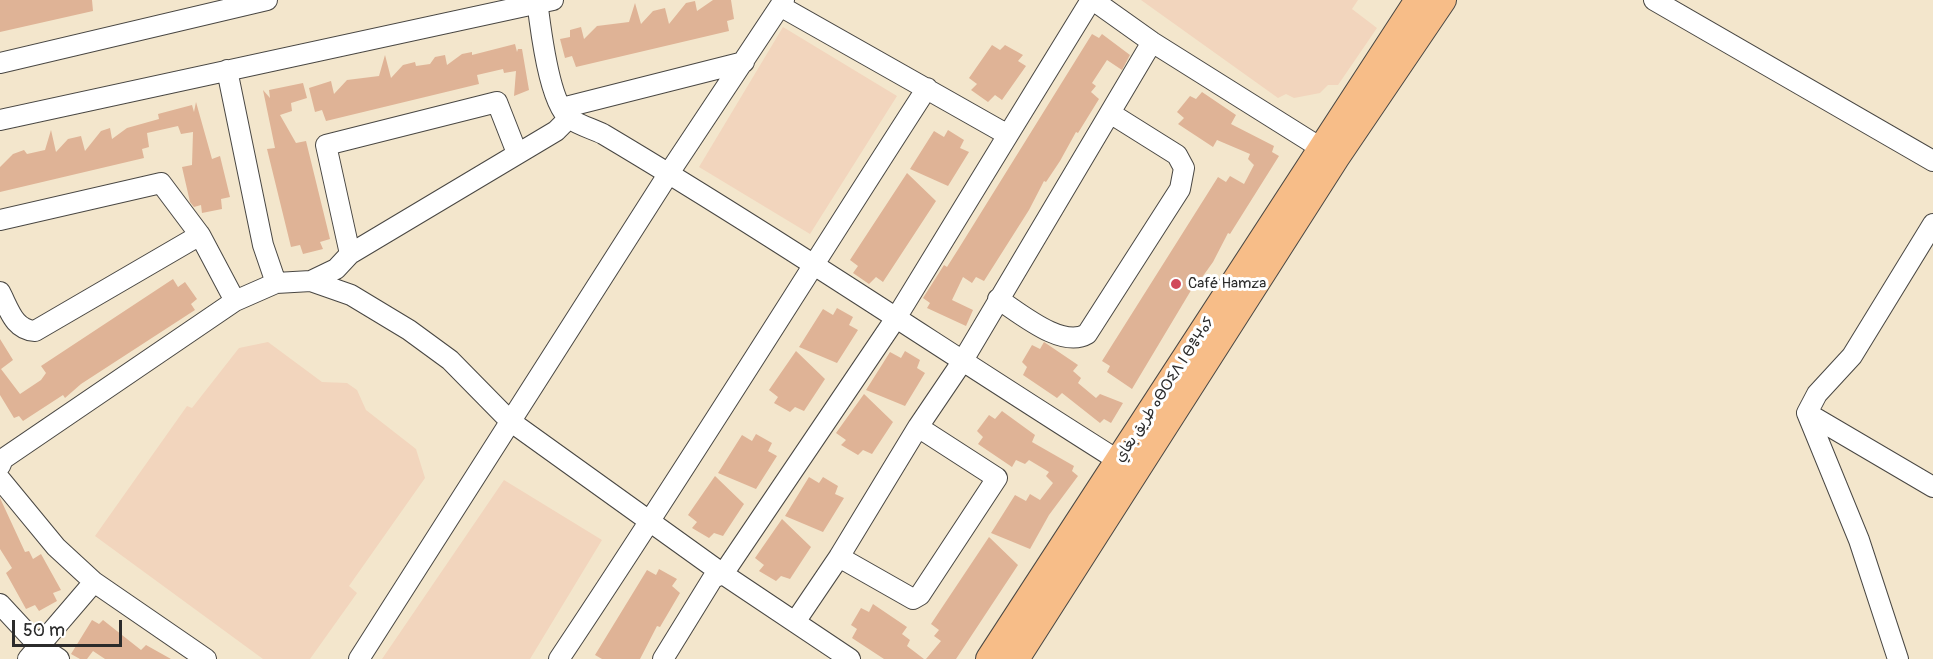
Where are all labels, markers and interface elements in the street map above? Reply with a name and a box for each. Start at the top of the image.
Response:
place label: Café Hamza [1188,275,1266,293]
marker: Café Hamza [1169,277,1183,291]
street label: طريق بغاي ⴰⴱⵔⵉⴷ ⵏ ⴱⴻⵖⴰⵢ [1111,314,1219,466]
scale bar [15,608,124,646]
text: 50 m [23,619,65,642]

